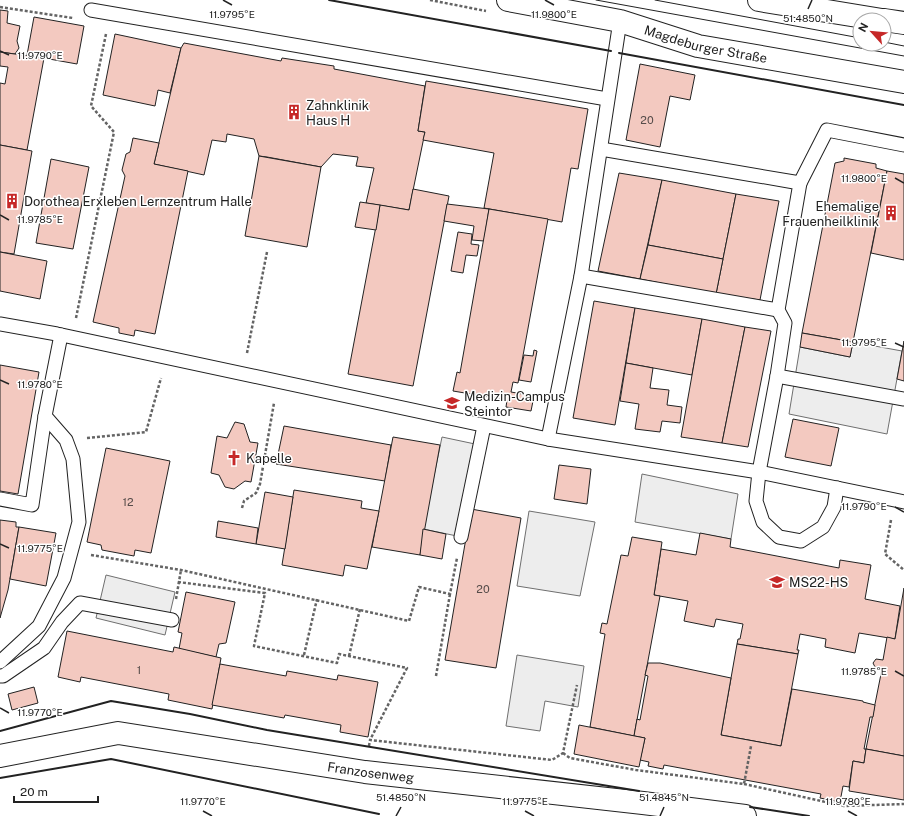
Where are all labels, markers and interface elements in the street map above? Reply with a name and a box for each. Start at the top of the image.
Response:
text: 11.9795°E [209,8,255,20]
text: 11.9800°E [531,8,577,20]
text: 51.4850°N [783,12,833,24]
north arrow [852,12,892,52]
text: N [856,21,870,34]
street label: Magdeburger Straße [642,22,768,65]
text: 11.9790°E [17,49,63,61]
place label: Zahnklinik Haus H [306,98,369,128]
building icon: Zahnklinik Haus H [285,103,303,121]
house number: 20 [640,114,654,126]
text: 11.9800°E [841,172,887,184]
building icon: Dorothea Erxleben Lernzentrum Halle [3,192,21,210]
place label: Dorothea Erxleben Lernzentrum Halle [24,194,252,209]
place label: Ehemalige Frauenheilklinik [782,199,879,229]
building icon: Ehemalige Frauenheilklinik [882,204,900,222]
text: 11.9785°E [17,213,63,225]
text: 11.9795°E [841,336,887,348]
text: 11.9780°E [17,378,63,390]
place label: Medizin-Campus Steintor [464,389,565,419]
school or university icon: Medizin-Campus Steintor [443,394,461,412]
church icon: Kapelle [225,449,243,467]
place label: Kapelle [246,451,292,466]
house number: 12 [122,496,134,508]
text: 11.9790°E [841,500,887,512]
text: 11.9775°E [17,542,63,554]
school or university icon: MS22-HS [768,573,786,591]
place label: MS22-HS [789,575,848,590]
house number: 20 [476,583,490,595]
house number: 1 [137,664,141,676]
text: 11.9785°E [841,665,887,677]
text: 11.9770°E [17,706,63,718]
street label: Franzosenweg [326,759,415,785]
scale bar [14,778,98,804]
text: 20 m [20,785,48,799]
text: 51.4850°N [376,791,426,803]
text: 51.4845°N [639,791,689,803]
text: 11.9770°E [180,795,226,807]
text: 11.9775°E [502,795,548,807]
text: 11.9780°E [825,795,871,807]

